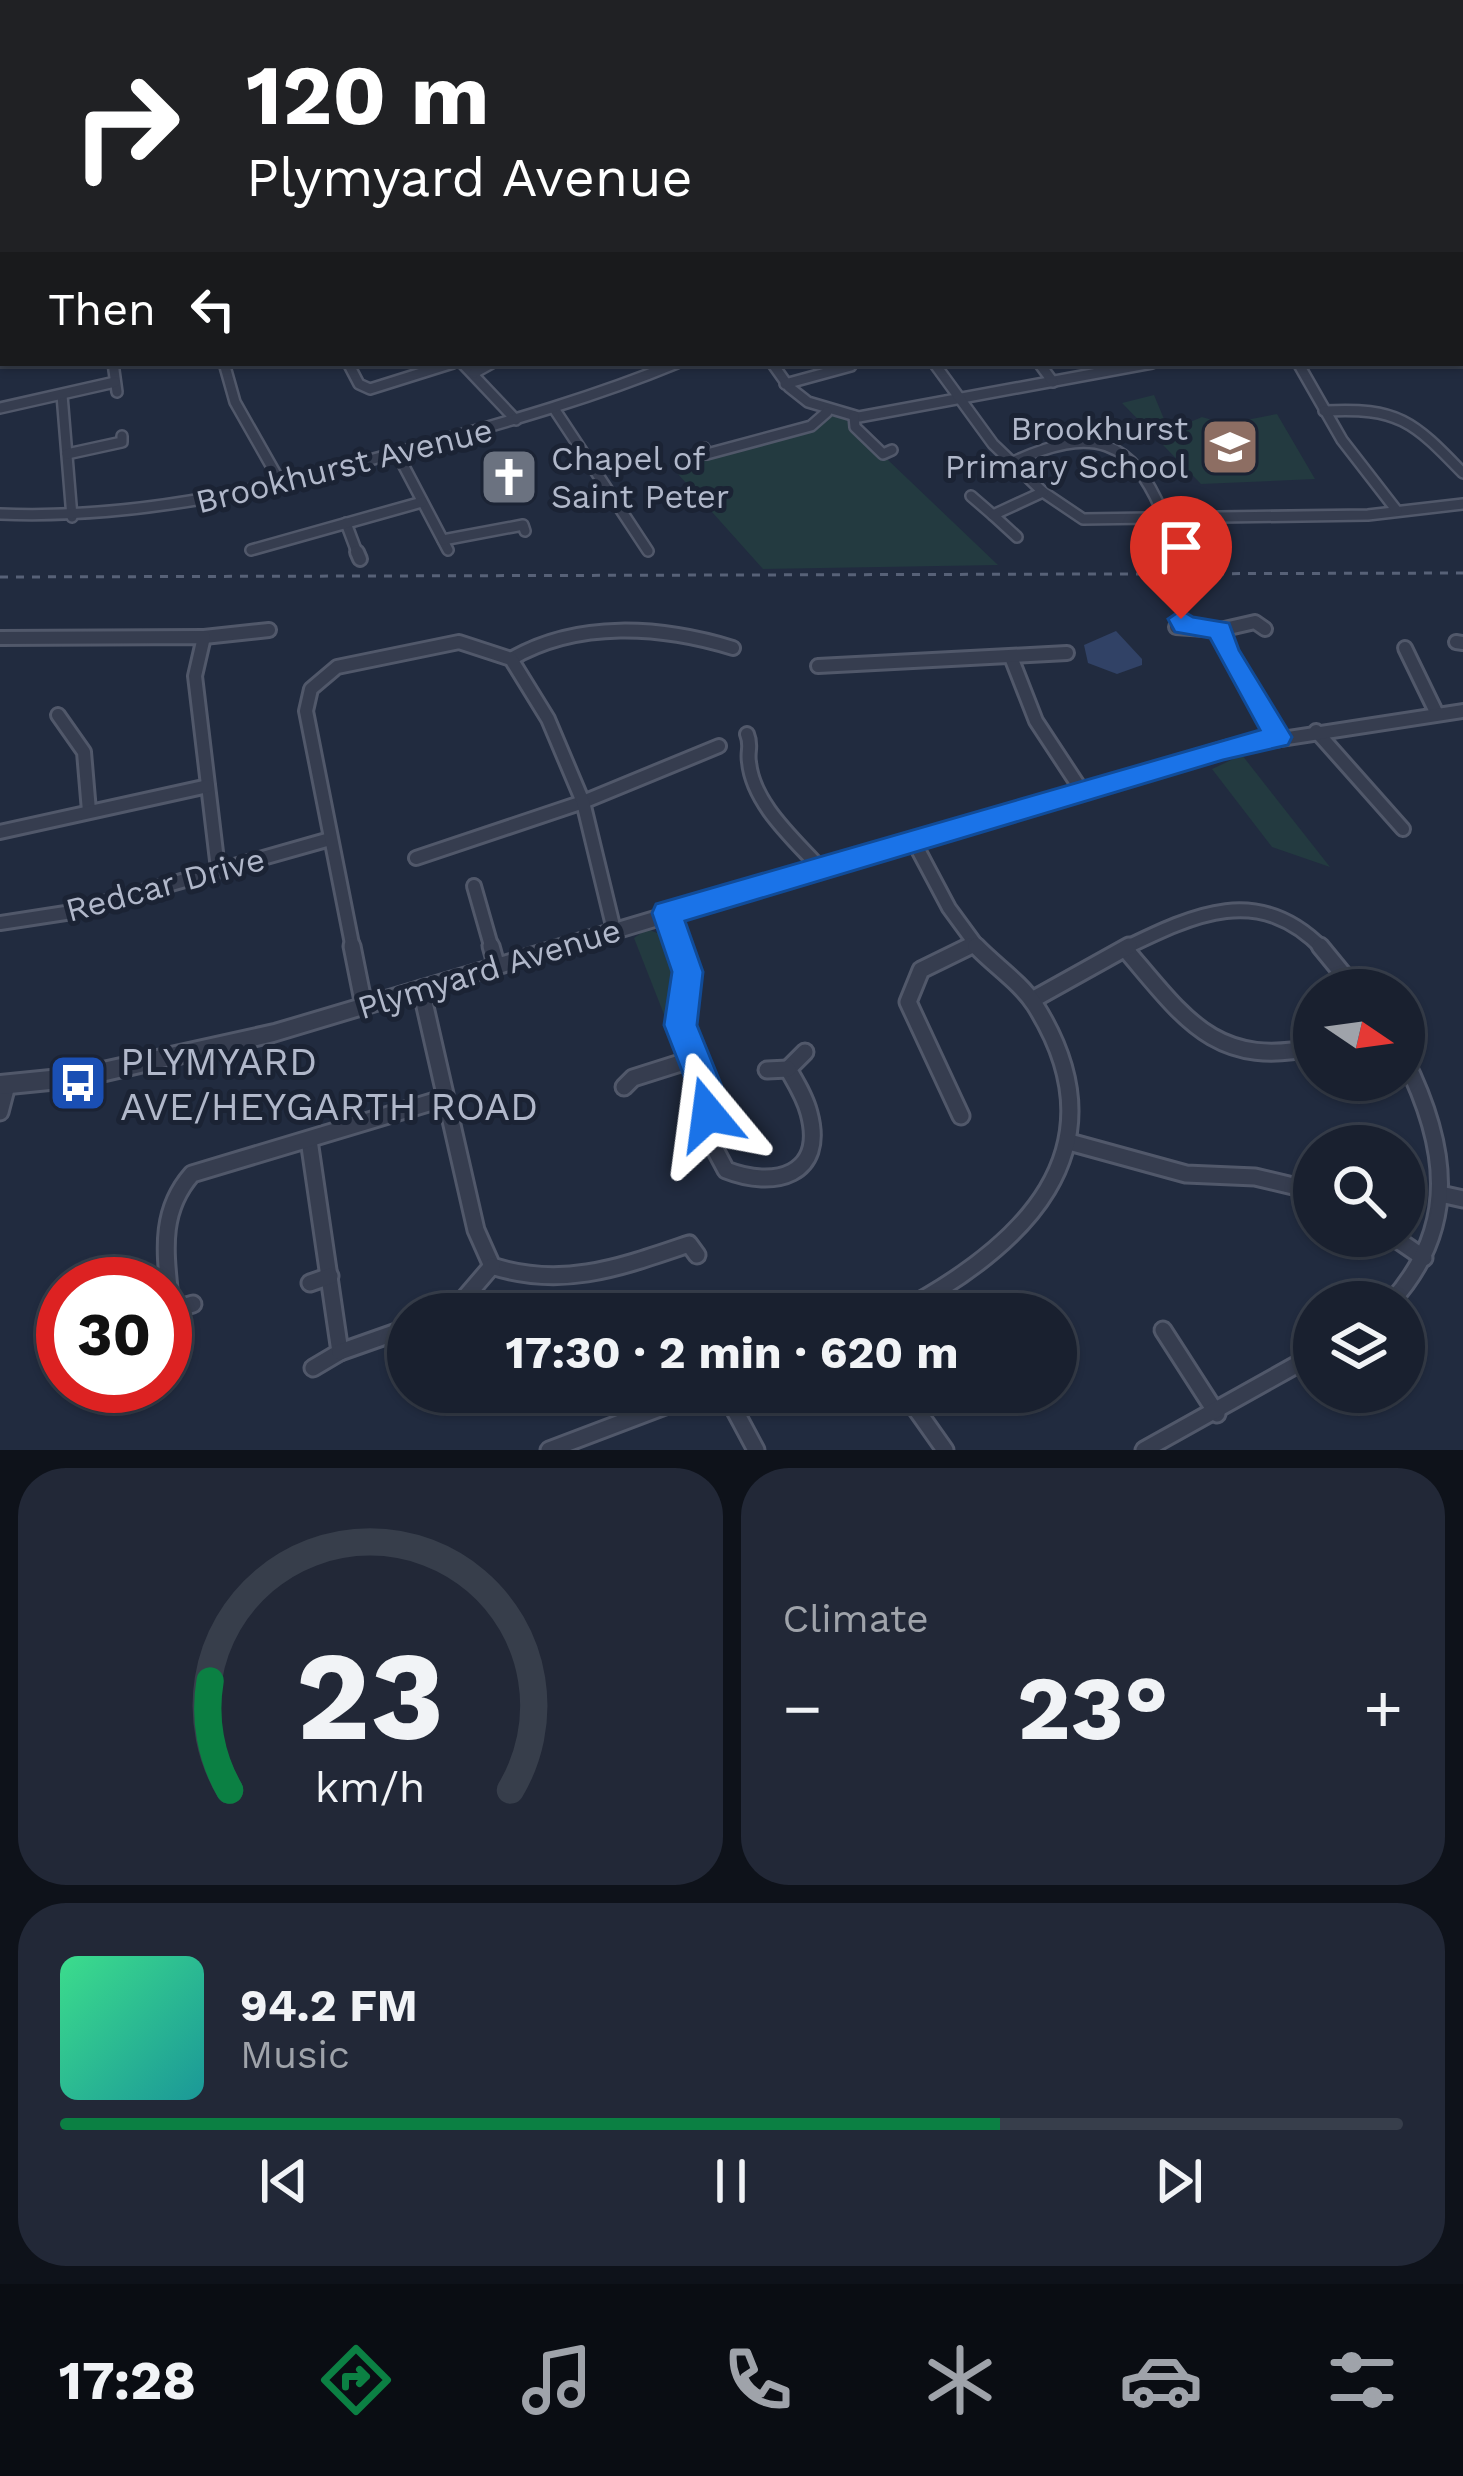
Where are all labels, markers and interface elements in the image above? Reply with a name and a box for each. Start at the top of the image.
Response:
text: 120 m [246,46,489,144]
icon: right [48,48,204,204]
text: Plymyard Avenue [246,146,693,209]
icon: left [180,276,246,342]
text: Then [48,283,156,336]
place label: Brookhurst Primary School [945,409,1188,486]
street label: Brookhurst Avenue [192,410,496,521]
school or university icon: Brookhurst Primary School [1199,416,1261,478]
place label: Chapel of Saint Peter [551,439,729,516]
church icon: Chapel of Saint Peter [478,446,540,508]
pin [1130,496,1232,619]
icon: arrive [1148,514,1214,580]
street label: Redcar Drive [61,839,269,930]
street label: Plymyard Avenue [353,910,625,1027]
north arrow [1293,969,1425,1101]
map controls [1293,969,1425,1413]
place label: PLYMYARD AVE/HEYGARTH ROAD [120,1039,538,1129]
position arrow [645,1051,771,1177]
bus stop icon: PLYMYARD AVE/HEYGARTH ROAD [47,1052,109,1114]
button: search [1293,1125,1425,1257]
speed limit sign: 30 [36,1257,192,1413]
button: layers [1293,1281,1425,1413]
text: 17:30 · 2 min · 620 m [505,1326,959,1379]
text: Climate [783,1596,929,1641]
text: 23 [296,1623,444,1769]
text: 23° [1017,1655,1169,1761]
text: − [783,1670,822,1747]
text: + [1363,1670,1403,1747]
text: km/h [315,1761,425,1811]
text: 94.2 FM [240,1979,418,2032]
text: Music [240,2032,350,2077]
icon: previous [251,2148,317,2214]
icon: pause [698,2148,764,2214]
icon: next [1146,2148,1212,2214]
icon: directions [314,2338,398,2422]
icon: music [515,2338,599,2422]
icon: phone [716,2338,800,2422]
icon: climate [918,2338,1002,2422]
icon: car [1119,2338,1203,2422]
icon: filters [1320,2338,1404,2422]
text: 17:28 [59,2349,196,2412]

